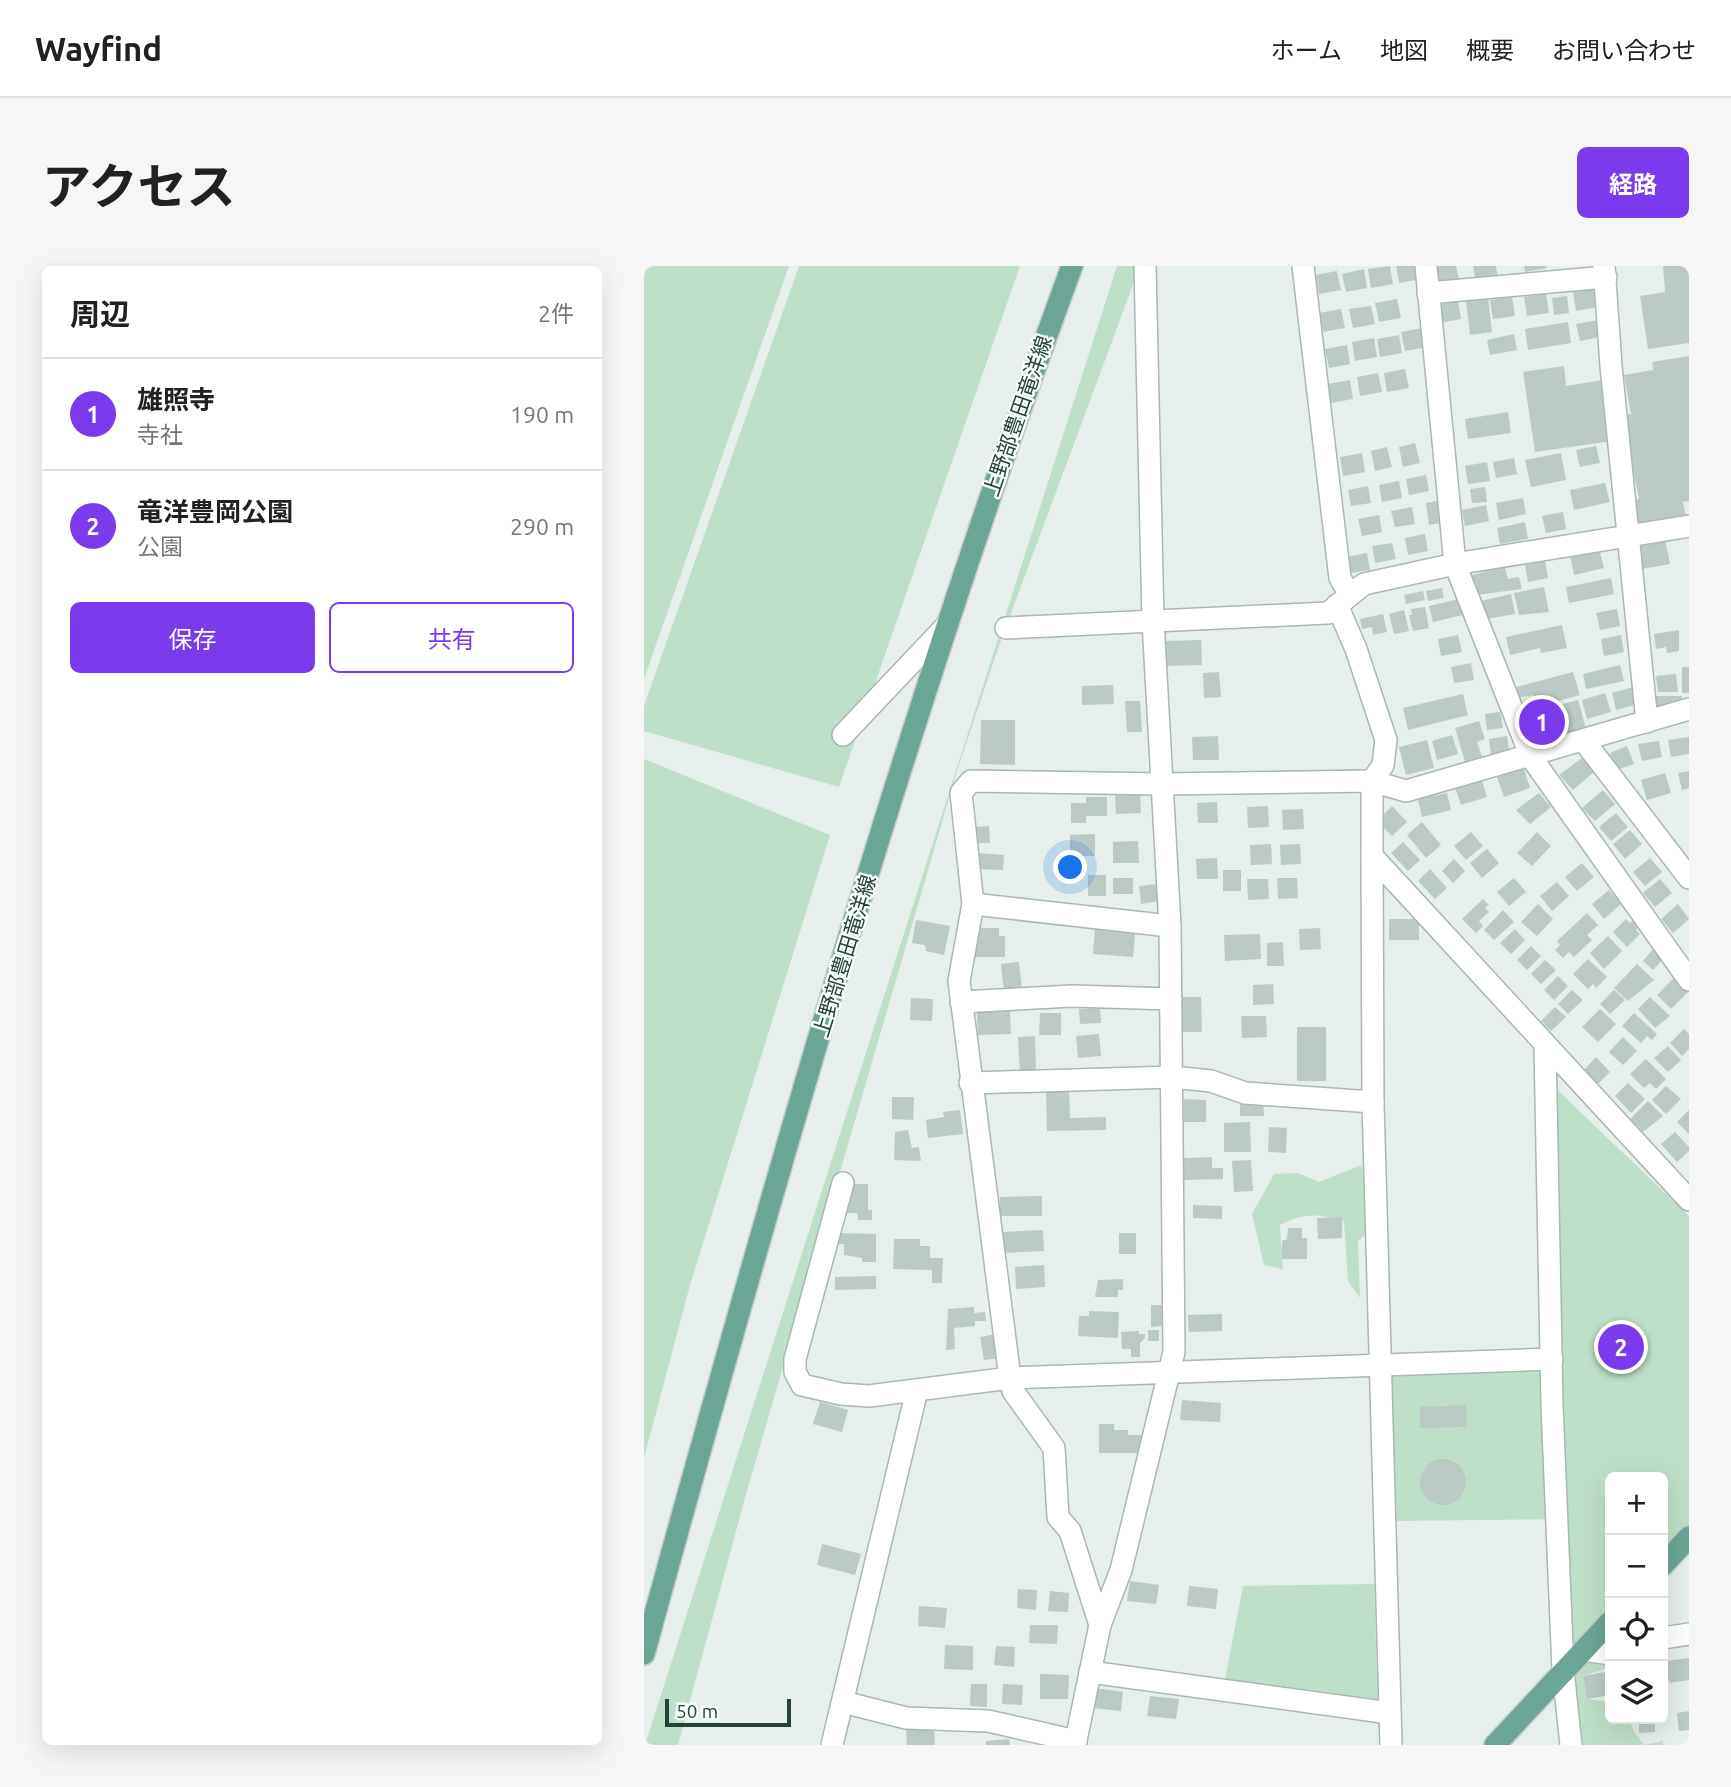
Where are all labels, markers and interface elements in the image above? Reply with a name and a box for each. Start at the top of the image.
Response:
text: Wayfind [35,30,162,67]
text: ホーム [1271,37,1342,64]
text: 地図 [1380,37,1428,64]
text: 概要 [1466,37,1514,64]
text: お問い合わせ [1552,37,1696,64]
button: 経路 [1577,147,1689,218]
text: アクセス [42,158,236,213]
text: 周辺 [70,297,130,331]
text: 2件 [538,301,574,326]
street label: 上野部豊田竜洋線 [978,332,1056,499]
text: 雄照寺 [137,385,215,414]
text: 1 [87,402,99,427]
text: 190 m [510,402,574,427]
text: 寺社 [137,422,183,447]
text: 竜洋豊岡公園 [137,497,293,526]
text: 2 [87,514,99,539]
text: 290 m [510,514,574,539]
text: 公園 [137,534,183,559]
button: 保存 [70,602,315,673]
button: 共有 [329,602,574,673]
pin: 1 [1519,696,1565,748]
your location [1053,850,1087,884]
street label: 上野部豊田竜洋線 [808,872,880,1040]
pin: 2 [1598,1321,1644,1373]
map controls [1605,1472,1668,1724]
button: + [1605,1472,1668,1535]
button: − [1605,1535,1668,1598]
button: locate [1605,1598,1668,1661]
button: layers [1605,1661,1668,1724]
scale bar [665,1696,791,1728]
text: 50 m [676,1700,718,1722]

